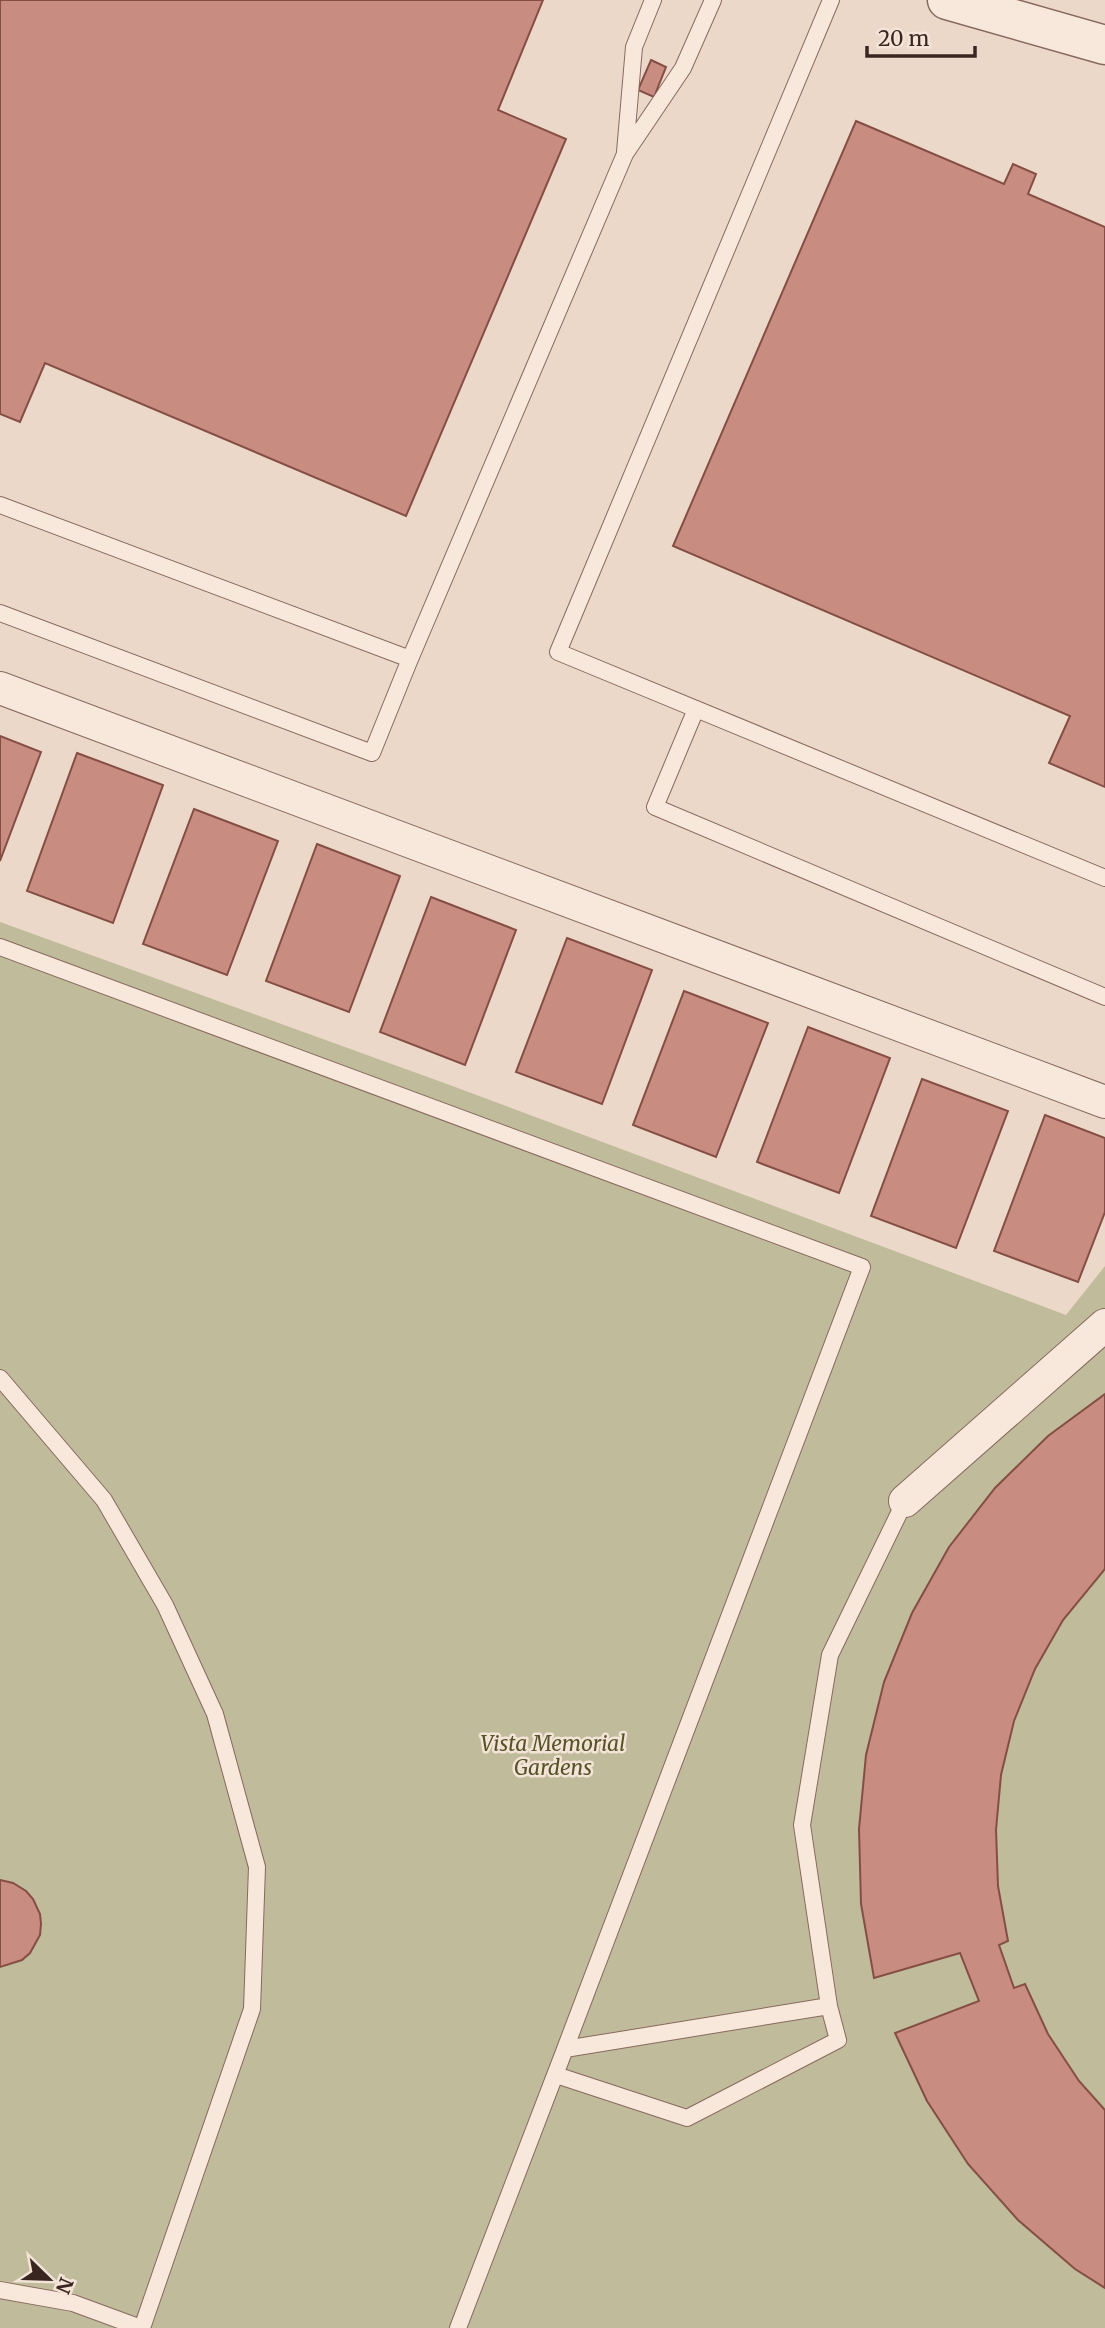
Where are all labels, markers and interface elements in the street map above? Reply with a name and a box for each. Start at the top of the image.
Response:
scale bar [867,14,976,58]
text: 20 m [878,25,930,52]
park label: Vista Memorial Gardens [481,1730,625,1781]
north arrow [14,2244,84,2314]
text: N [51,2274,79,2297]

